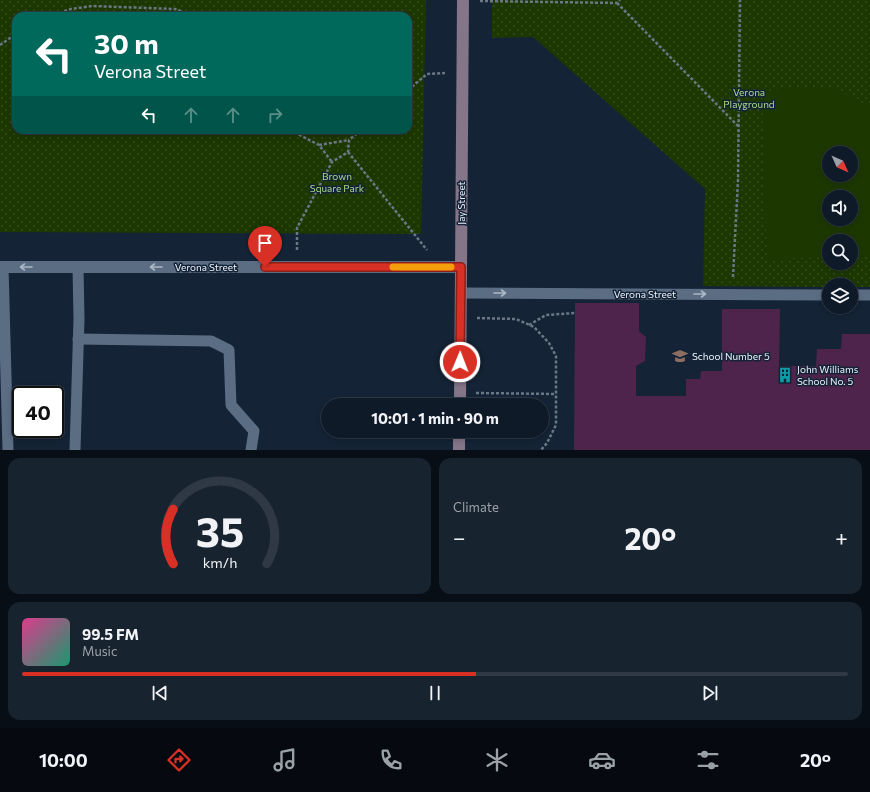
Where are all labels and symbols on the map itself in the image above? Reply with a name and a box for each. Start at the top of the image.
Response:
park label: Verona Playground [723,86,775,110]
north arrow [822,146,858,182]
park label: Brown Square Park [310,170,365,194]
street label: Jay Street [455,181,467,225]
pin [248,226,282,267]
street label: Verona Street [175,261,237,273]
one-way arrow [20,263,33,271]
one-way arrow [150,263,163,271]
street label: Verona Street [614,288,676,300]
one-way arrow [493,289,506,297]
one-way arrow [693,290,706,298]
position arrow [439,341,481,383]
school or university icon: School Number 5 [671,347,689,365]
place label: School Number 5 [692,350,770,362]
place label: John Williams School No. 5 [797,363,859,387]
building icon: John Williams School No. 5 [776,366,794,384]
speed limit sign: 40 [12,386,64,438]

